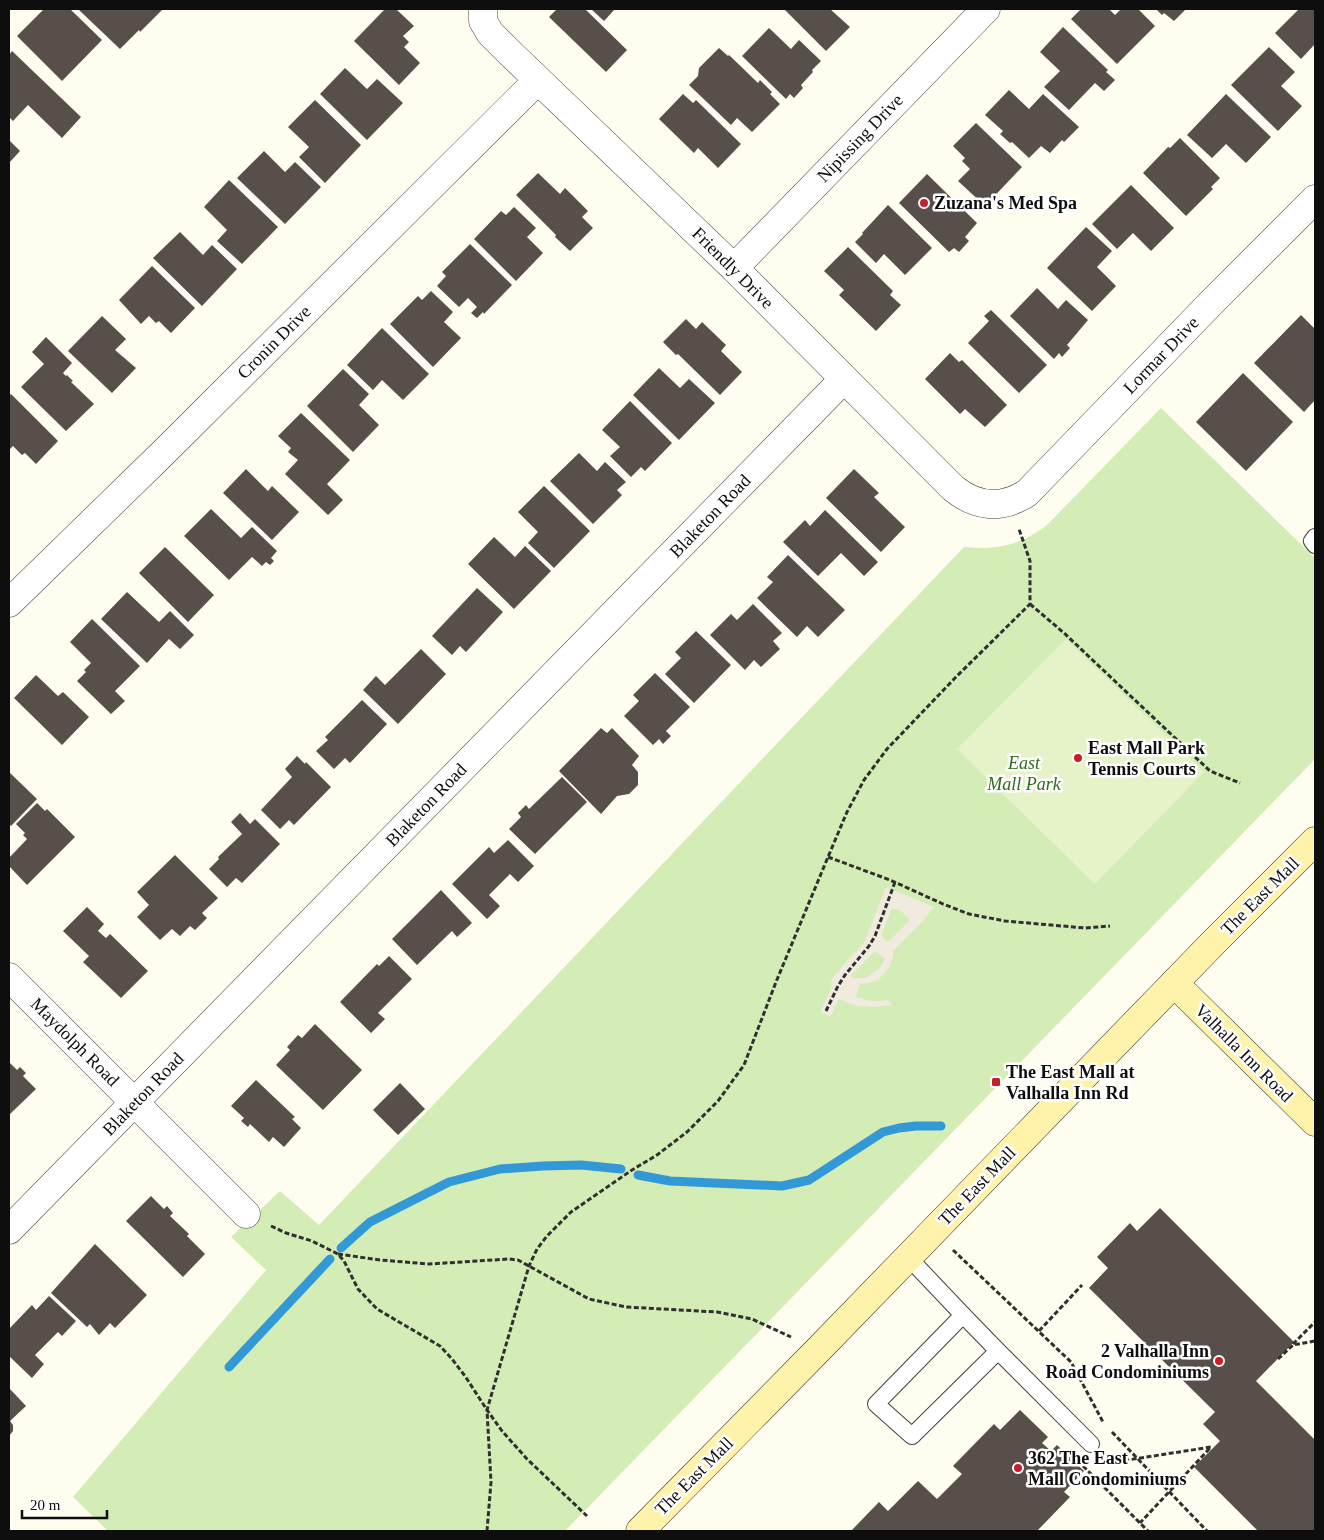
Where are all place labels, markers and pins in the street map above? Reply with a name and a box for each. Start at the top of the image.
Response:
place label: Zuzana's Med Spa [934,193,1077,213]
marker: Zuzana's Med Spa [918,197,930,209]
place label: East Mall Park Tennis Courts [1088,738,1205,779]
marker: East Mall Park Tennis Courts [1072,752,1084,764]
place label: The East Mall at Valhalla Inn Rd [1006,1062,1135,1103]
marker: The East Mall at Valhalla Inn Rd [990,1076,1002,1088]
place label: 2 Valhalla Inn Road Condominiums [1045,1341,1209,1382]
marker: 2 Valhalla Inn Road Condominiums [1213,1355,1225,1367]
place label: 362 The East Mall Condominiums [1028,1448,1187,1489]
marker: 362 The East Mall Condominiums [1012,1462,1024,1474]

